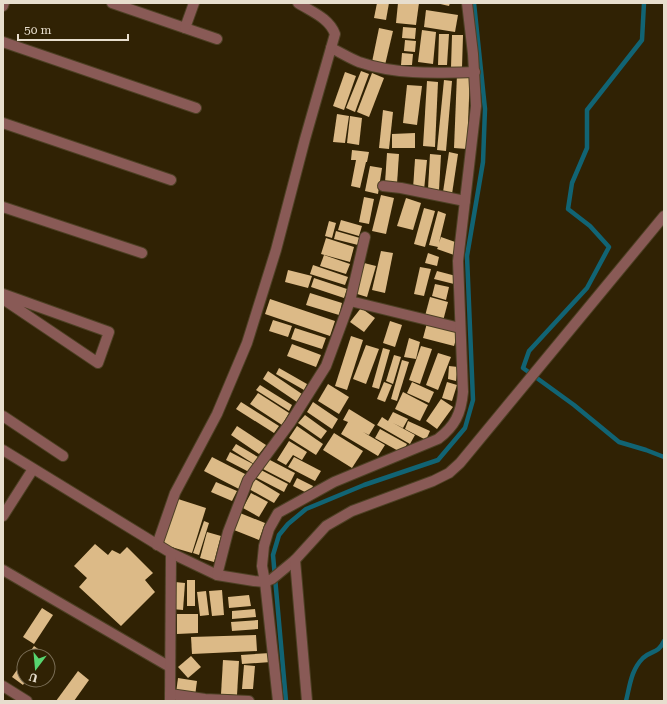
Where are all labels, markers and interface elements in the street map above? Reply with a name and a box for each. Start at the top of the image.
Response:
scale bar [18,16,128,42]
text: 50 m [24,23,51,37]
north arrow [16,648,56,688]
text: U [27,670,39,685]

